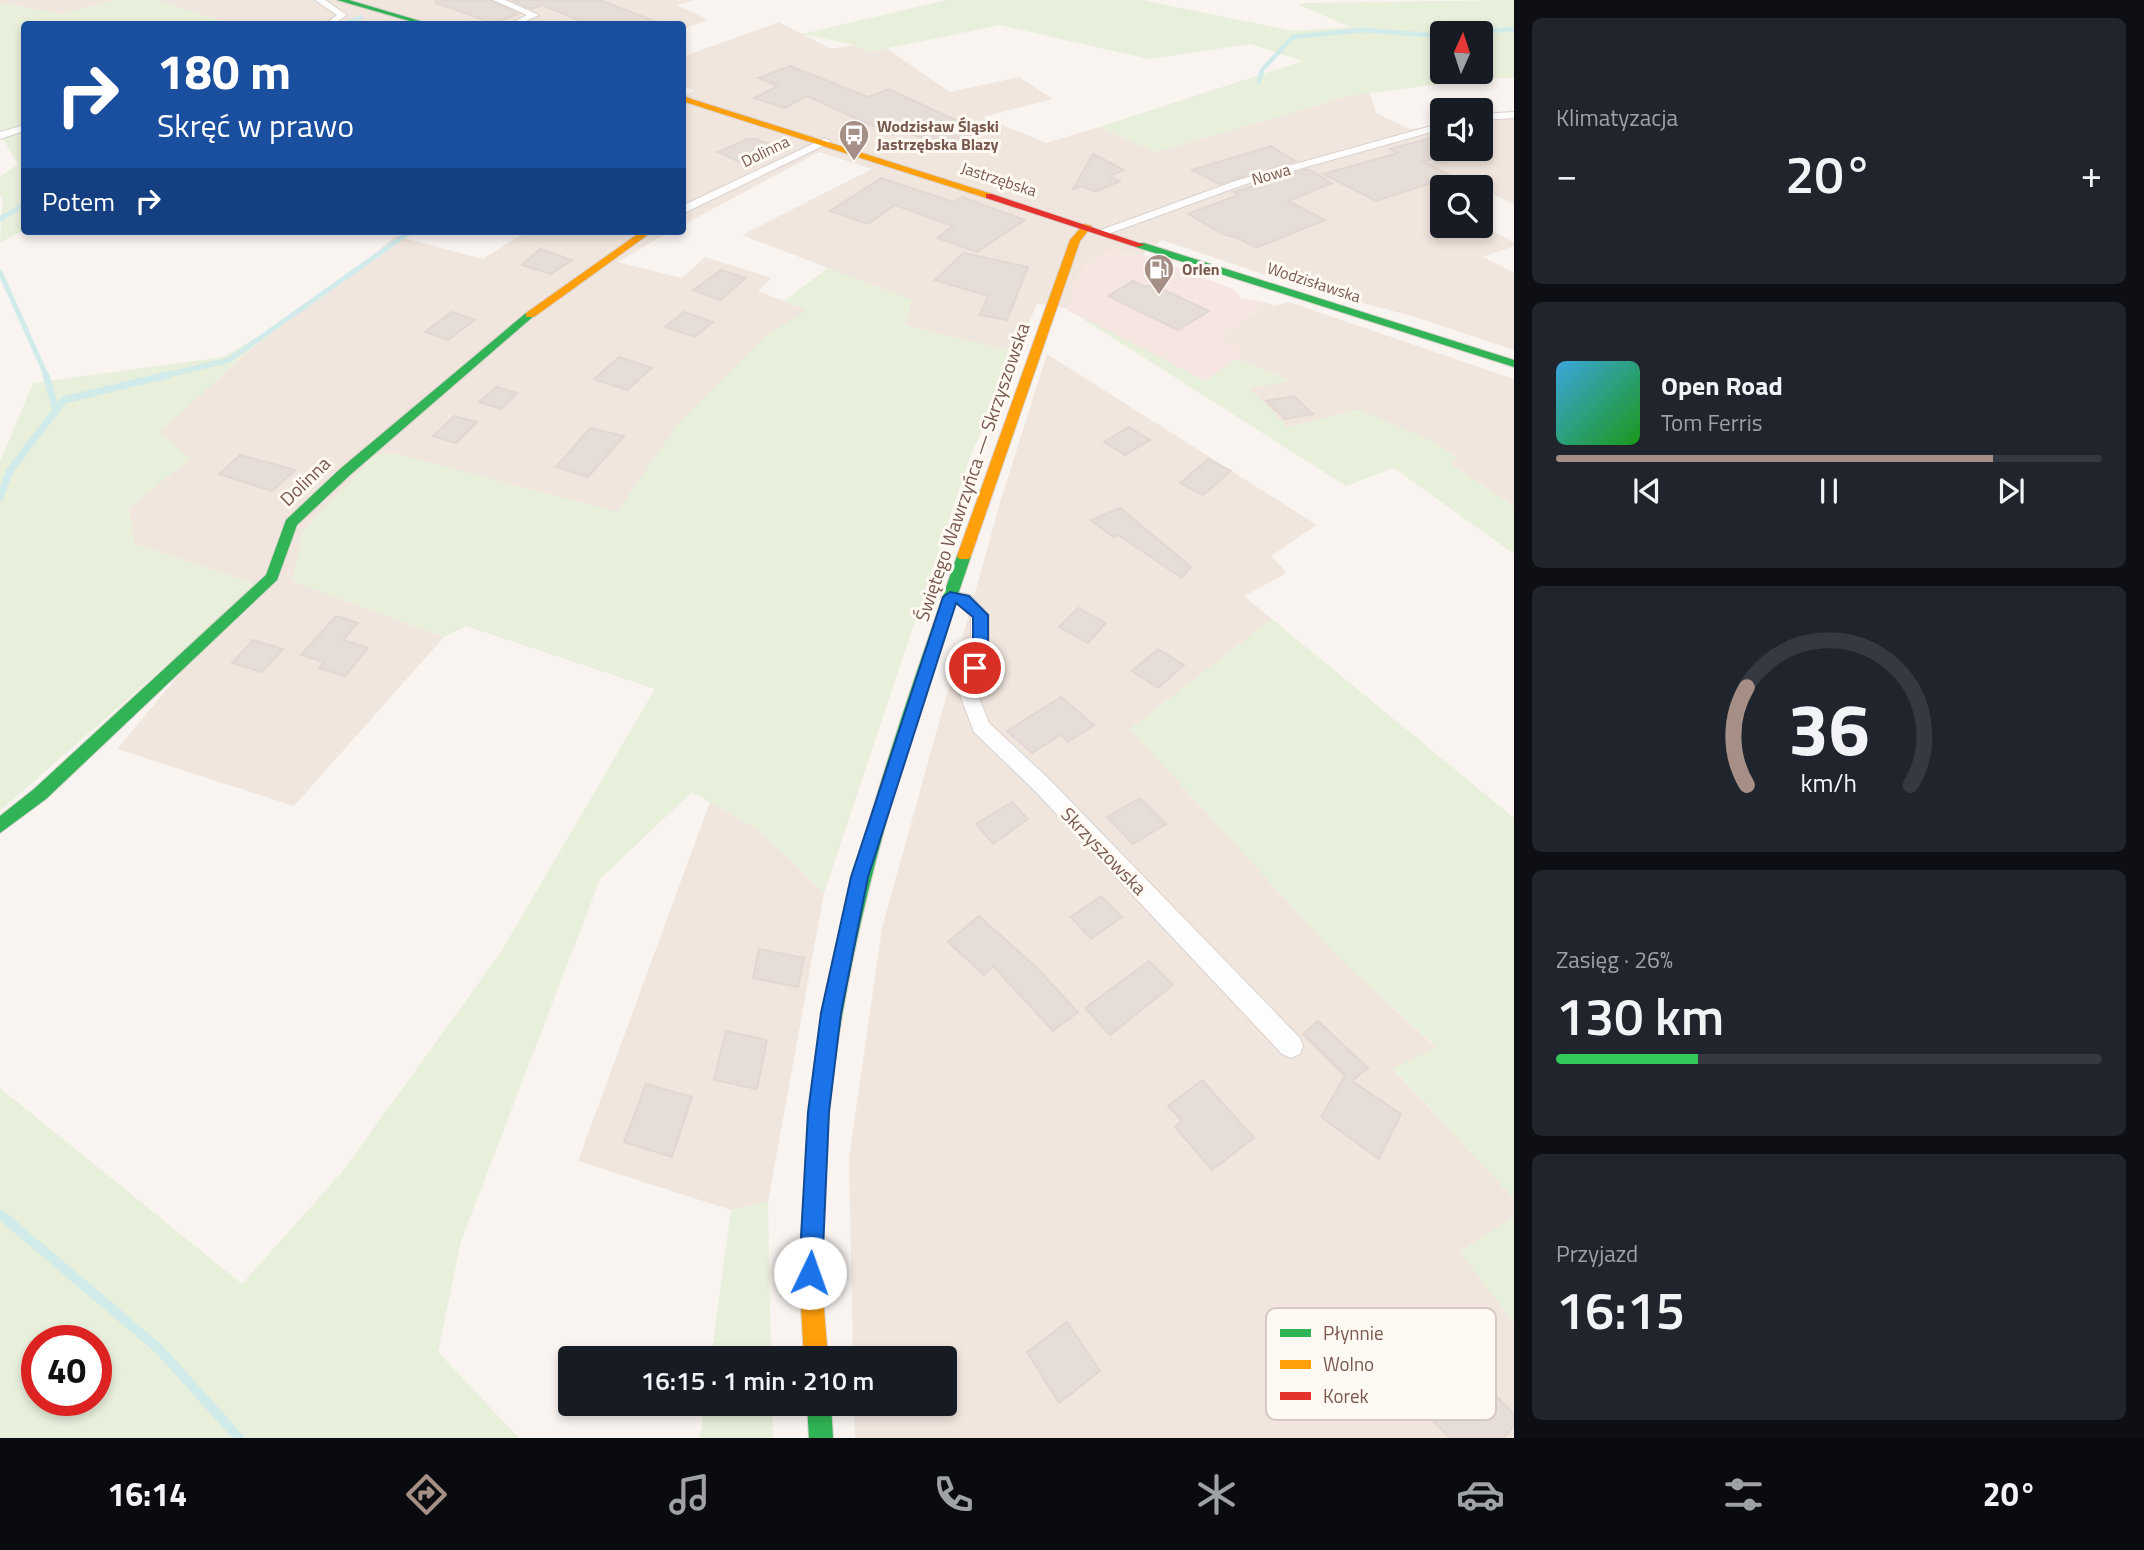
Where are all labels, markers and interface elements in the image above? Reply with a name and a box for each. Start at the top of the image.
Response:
north arrow [1430,21,1493,84]
map controls [1430,21,1493,238]
text: 180 m [157,33,291,108]
icon: right [42,49,133,140]
button: sound [1430,98,1493,161]
text: Klimatyzacja [1556,100,1678,135]
text: Skręć w prawo [157,101,354,149]
place label: Wodzisław Śląski Jastrzębska Blazy [877,114,999,156]
bus stop icon: Wodzisław Śląski Jastrzębska Blazy [837,118,871,162]
street label: Dolinna [737,129,793,173]
text: 20° [1785,134,1873,213]
text: − [1556,145,1577,203]
text: + [2081,145,2102,203]
street label: Jastrzębska [958,156,1040,202]
street label: Nowa [1249,157,1293,191]
button: search [1430,175,1493,238]
text: Potem [42,182,115,221]
icon: right [129,182,167,220]
fuel station icon: Orlen [1142,252,1176,296]
street label: Wodzisławska [1264,256,1364,308]
place label: Orlen [1182,257,1220,281]
street label: Świętego Wawrzyńca — Skrzyszowska [907,318,1037,625]
text: Open Road [1661,366,1783,405]
text: Tom Ferris [1661,405,1762,440]
street label: Dolinna [273,449,337,512]
icon: previous [1628,472,1666,510]
icon: pause [1810,472,1848,510]
icon: next [1992,472,2030,510]
pin [945,638,1005,698]
icon: arrive [956,649,994,687]
text: 36 [1788,673,1870,783]
text: km/h [1801,764,1857,802]
street label: Skrzyszowska [1055,800,1154,902]
text: Zasięg · 26% [1556,942,1673,977]
text: 130 km [1556,976,1724,1055]
position arrow [773,1236,847,1310]
text: Przyjazd [1556,1236,1638,1271]
text: 16:15 [1556,1270,1685,1349]
legend [1266,1308,1496,1420]
text: Płynnie [1323,1318,1384,1347]
speed limit sign: 40 [21,1325,112,1416]
text: Wolno [1323,1349,1374,1378]
text: 16:15 · 1 min · 210 m [641,1361,874,1400]
text: Korek [1323,1381,1369,1410]
text: 16:14 [107,1470,187,1518]
icon: directions [402,1470,451,1519]
icon: music [665,1470,714,1519]
icon: phone [929,1470,978,1519]
icon: climate [1192,1470,1241,1519]
icon: car [1456,1470,1505,1519]
icon: filters [1719,1470,1768,1519]
text: 20° [1983,1470,2037,1518]

